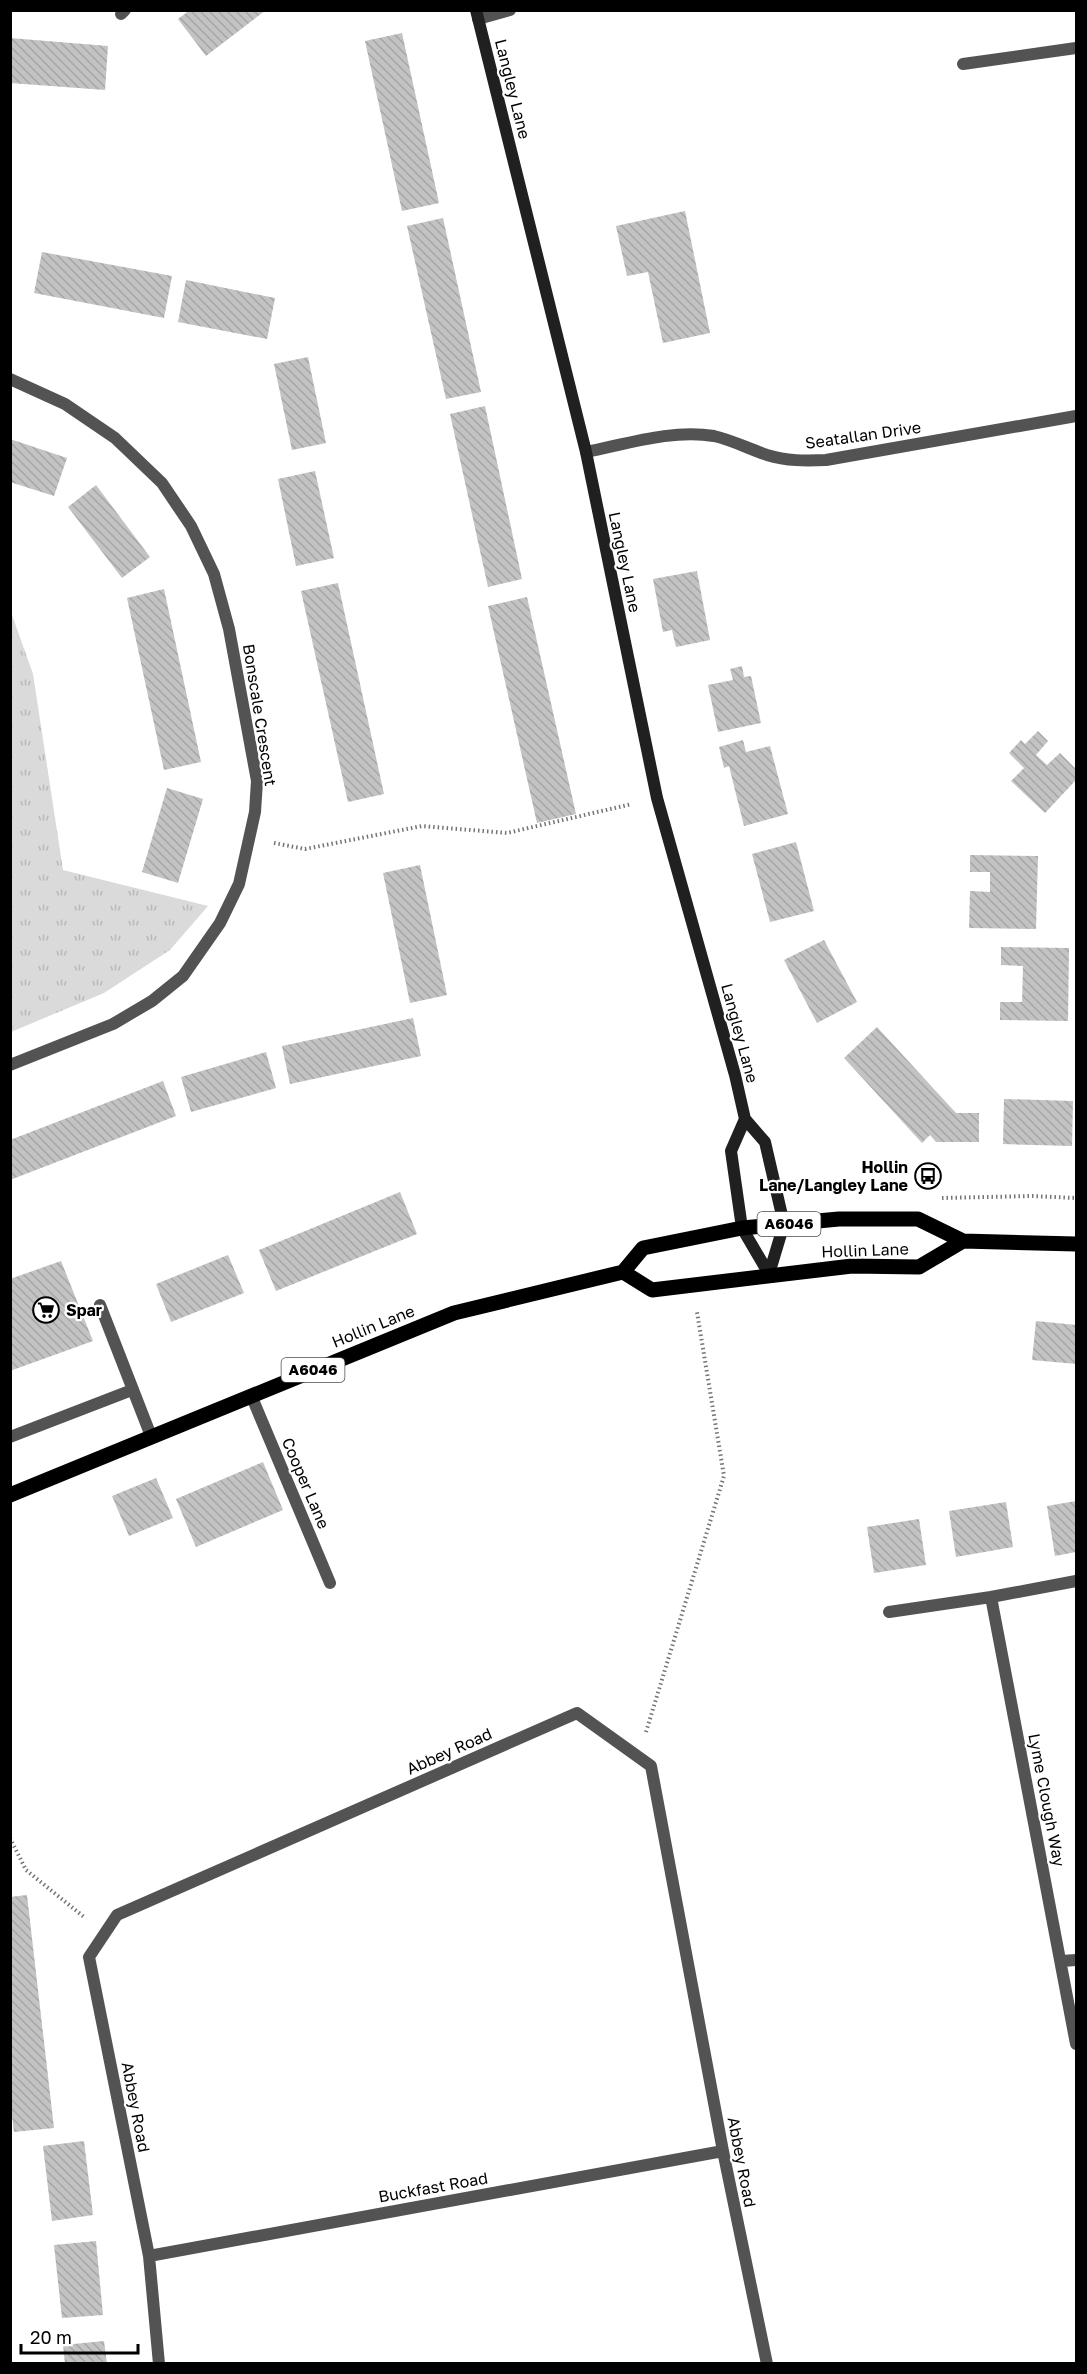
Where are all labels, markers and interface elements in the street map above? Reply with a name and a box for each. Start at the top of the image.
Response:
street label: Langley Lane [491,37,535,141]
street label: Seatallan Drive [804,417,922,453]
street label: Langley Lane [605,510,645,614]
street label: Bonscale Crescent [239,643,281,787]
street label: Langley Lane [717,981,763,1085]
place label: Hollin Lane/Langley Lane [759,1157,908,1195]
bus stop icon: Hollin Lane/Langley Lane [913,1161,943,1191]
road number: A6046 [758,1212,820,1236]
street label: Hollin Lane [821,1238,909,1262]
supermarket icon: Spar [31,1295,61,1325]
place label: Spar [66,1300,102,1320]
street label: Hollin Lane [329,1300,417,1352]
road number: A6046 [282,1358,344,1382]
street label: Cooper Lane [278,1434,334,1532]
street label: Abbey Road [403,1723,495,1779]
street label: Lyme Clough Way [1024,1732,1070,1868]
street label: Abbey Road [117,2060,155,2154]
street label: Abbey Road [723,2115,761,2209]
street label: Buckfast Road [377,2168,489,2206]
scale bar [21,2317,138,2355]
text: 20 m [30,2326,72,2348]

